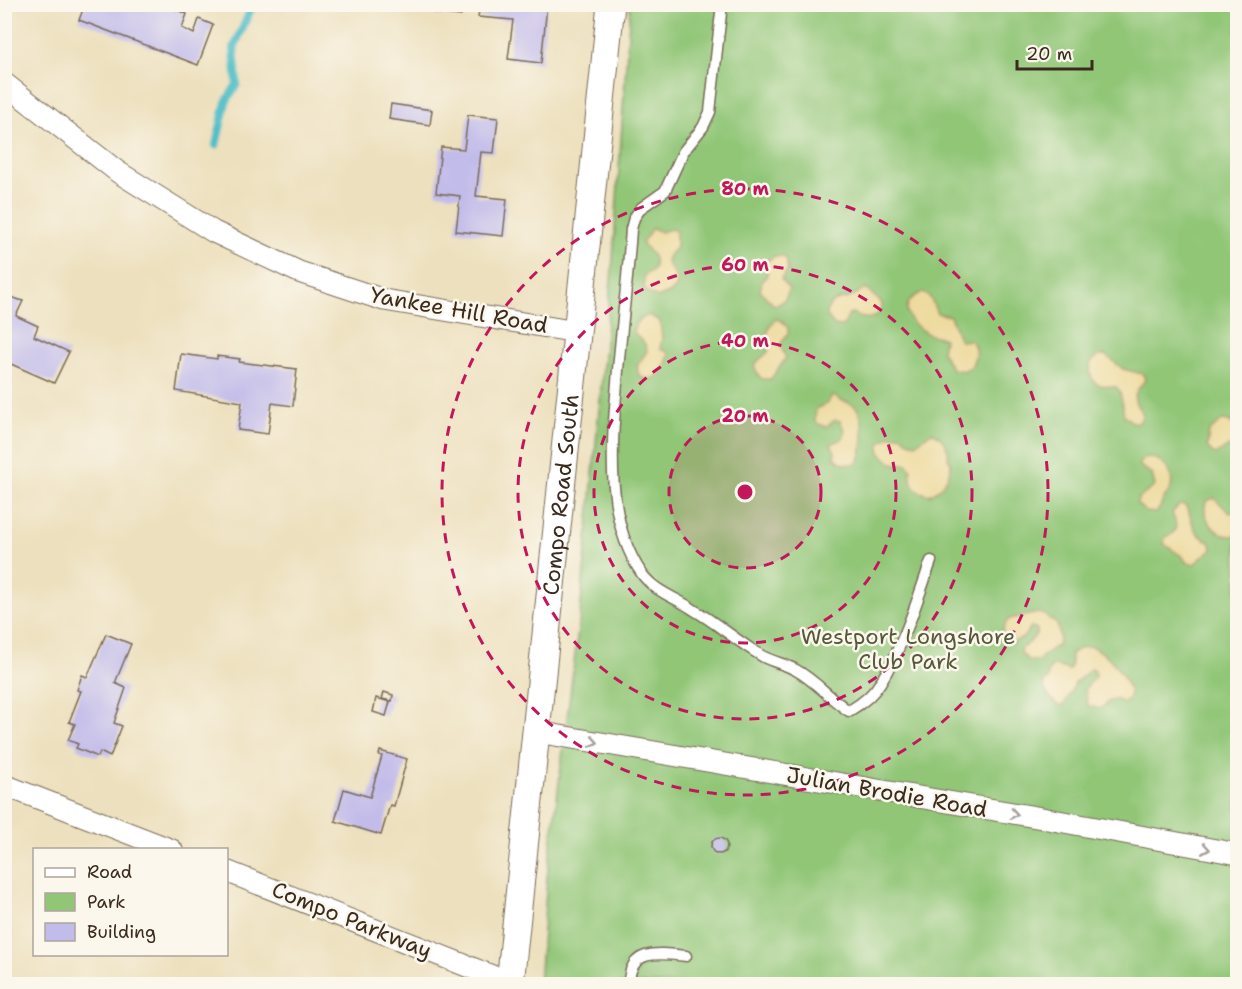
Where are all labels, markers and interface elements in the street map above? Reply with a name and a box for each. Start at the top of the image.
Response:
scale bar [1017,33,1092,71]
text: 20 m [1026,42,1072,66]
text: 80 m [721,177,769,201]
text: 60 m [721,253,769,277]
street label: Yankee Hill Road [368,280,550,340]
text: 40 m [721,329,769,353]
street label: Compo Road South [536,393,585,597]
text: 20 m [721,404,769,428]
centre of rings [735,482,755,502]
park label: Westport Longshore Club Park [801,622,1015,676]
one-way arrow [589,735,599,748]
street label: Julian Brodie Road [784,760,990,824]
one-way arrow [1010,807,1019,819]
one-way arrow [1201,842,1211,855]
legend [33,848,228,956]
text: Road [87,860,132,884]
street label: Compo Parkway [268,875,436,965]
text: Park [87,890,126,914]
text: Building [87,920,156,944]

